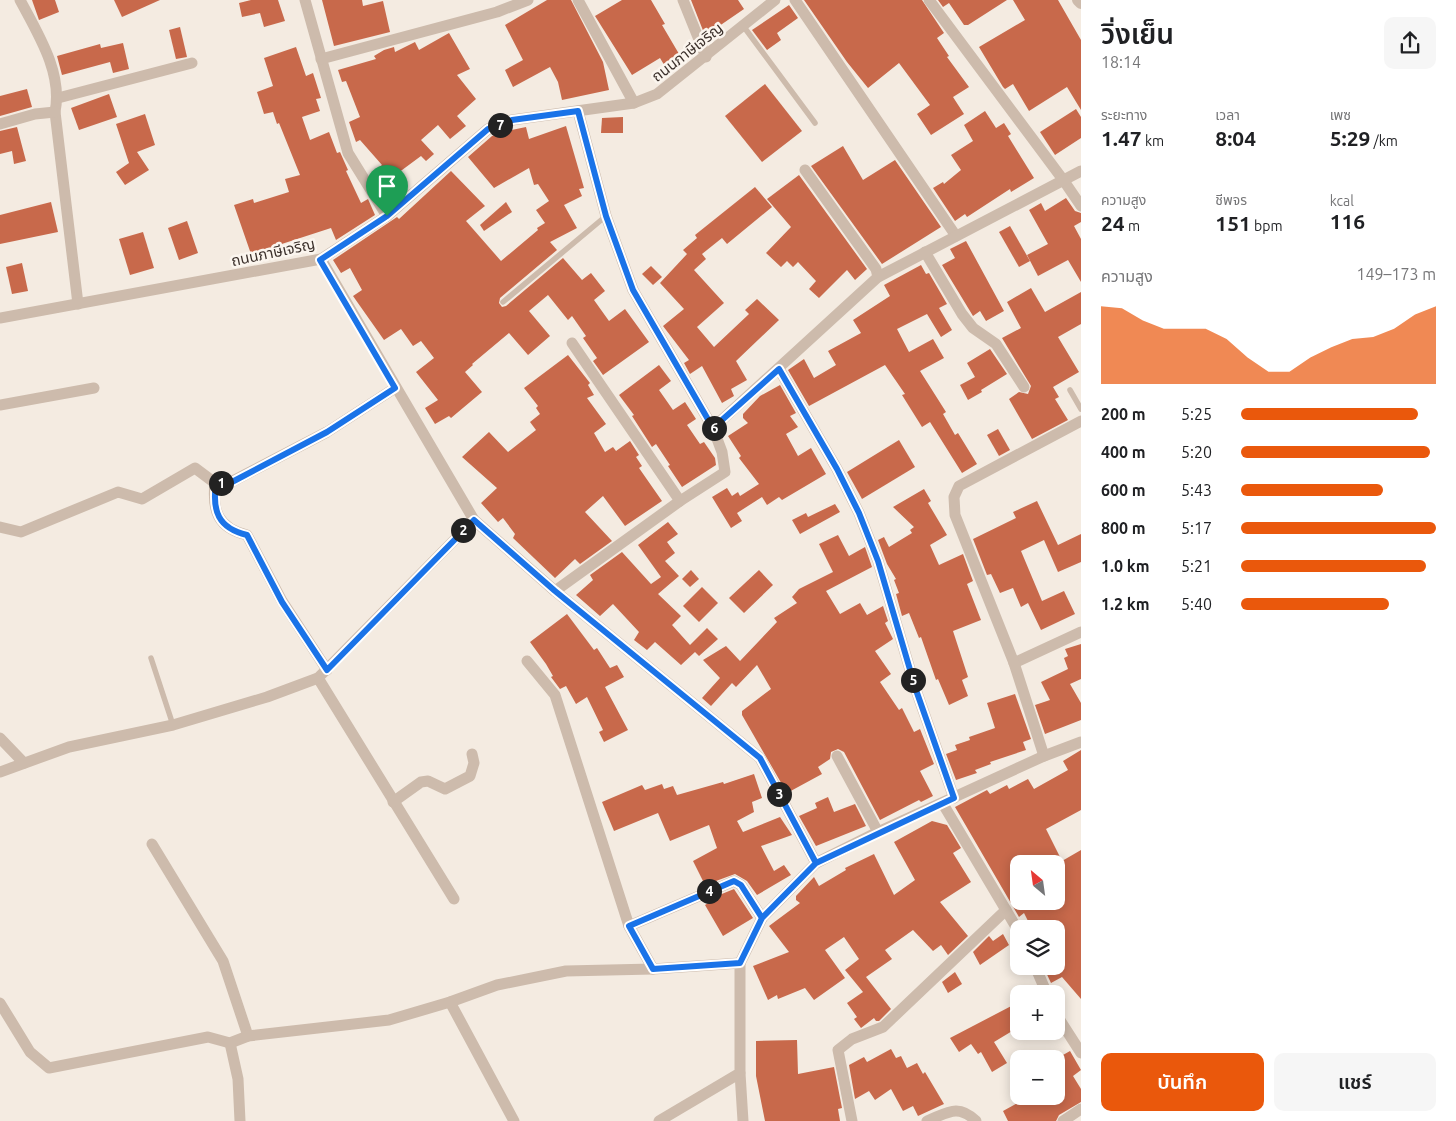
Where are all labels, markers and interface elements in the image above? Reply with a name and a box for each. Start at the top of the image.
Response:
button: share [1384,17,1436,69]
text: วิ่งเย็น [1101,18,1174,49]
street label: ถนนภาษีเจริญ [648,19,726,85]
text: 18:14 [1101,53,1141,71]
text: ระยะทาง [1101,107,1147,123]
text: เวลา [1215,107,1240,123]
text: เพซ [1330,107,1351,123]
pin: 7 [488,112,512,138]
text: 7 [497,117,504,133]
text: 1.47 [1101,126,1142,150]
text: 8:04 [1215,126,1256,150]
text: 5:29 [1330,126,1370,150]
text: km [1142,133,1164,149]
text: /km [1370,133,1398,149]
pin [366,165,408,216]
icon: arrive [373,172,401,200]
text: ความสูง [1101,192,1146,208]
text: ชีพจร [1215,192,1247,208]
text: kcal [1330,193,1354,209]
text: 116 [1330,209,1365,233]
text: 24 [1101,211,1125,235]
text: 151 [1215,211,1251,235]
text: m [1125,218,1140,234]
text: bpm [1251,218,1283,234]
street label: ถนนภาษีเจริญ [230,235,316,269]
text: 149–173 m [1356,265,1436,283]
text: ความสูง [1101,267,1153,285]
text: 200 m [1101,405,1146,423]
text: 5:25 [1181,405,1212,423]
pin: 6 [702,416,726,440]
text: 6 [711,420,718,436]
text: 400 m [1101,443,1146,461]
text: 5:20 [1181,443,1212,461]
pin: 1 [208,470,234,496]
text: 1 [218,475,225,491]
text: 600 m [1101,481,1146,499]
text: 5:43 [1181,481,1212,499]
pin: 2 [450,518,476,542]
text: 800 m [1101,519,1146,537]
text: 5:17 [1181,519,1212,537]
text: 2 [460,522,467,538]
text: 1.0 km [1101,557,1150,575]
text: 5:21 [1181,557,1212,575]
text: 1.2 km [1101,595,1150,613]
text: 5:40 [1181,595,1212,613]
pin: 5 [900,668,926,692]
text: 5 [910,672,917,688]
pin: 3 [766,782,792,806]
text: 3 [776,786,783,802]
north arrow [1010,855,1065,910]
map controls [1010,855,1065,1105]
pin: 4 [696,878,722,904]
text: 4 [706,883,713,899]
button: layers [1010,920,1065,975]
button: + [1010,985,1065,1040]
button: − [1010,1050,1065,1105]
button: บันทึก [1101,1053,1264,1111]
button: แชร์ [1274,1053,1436,1111]

